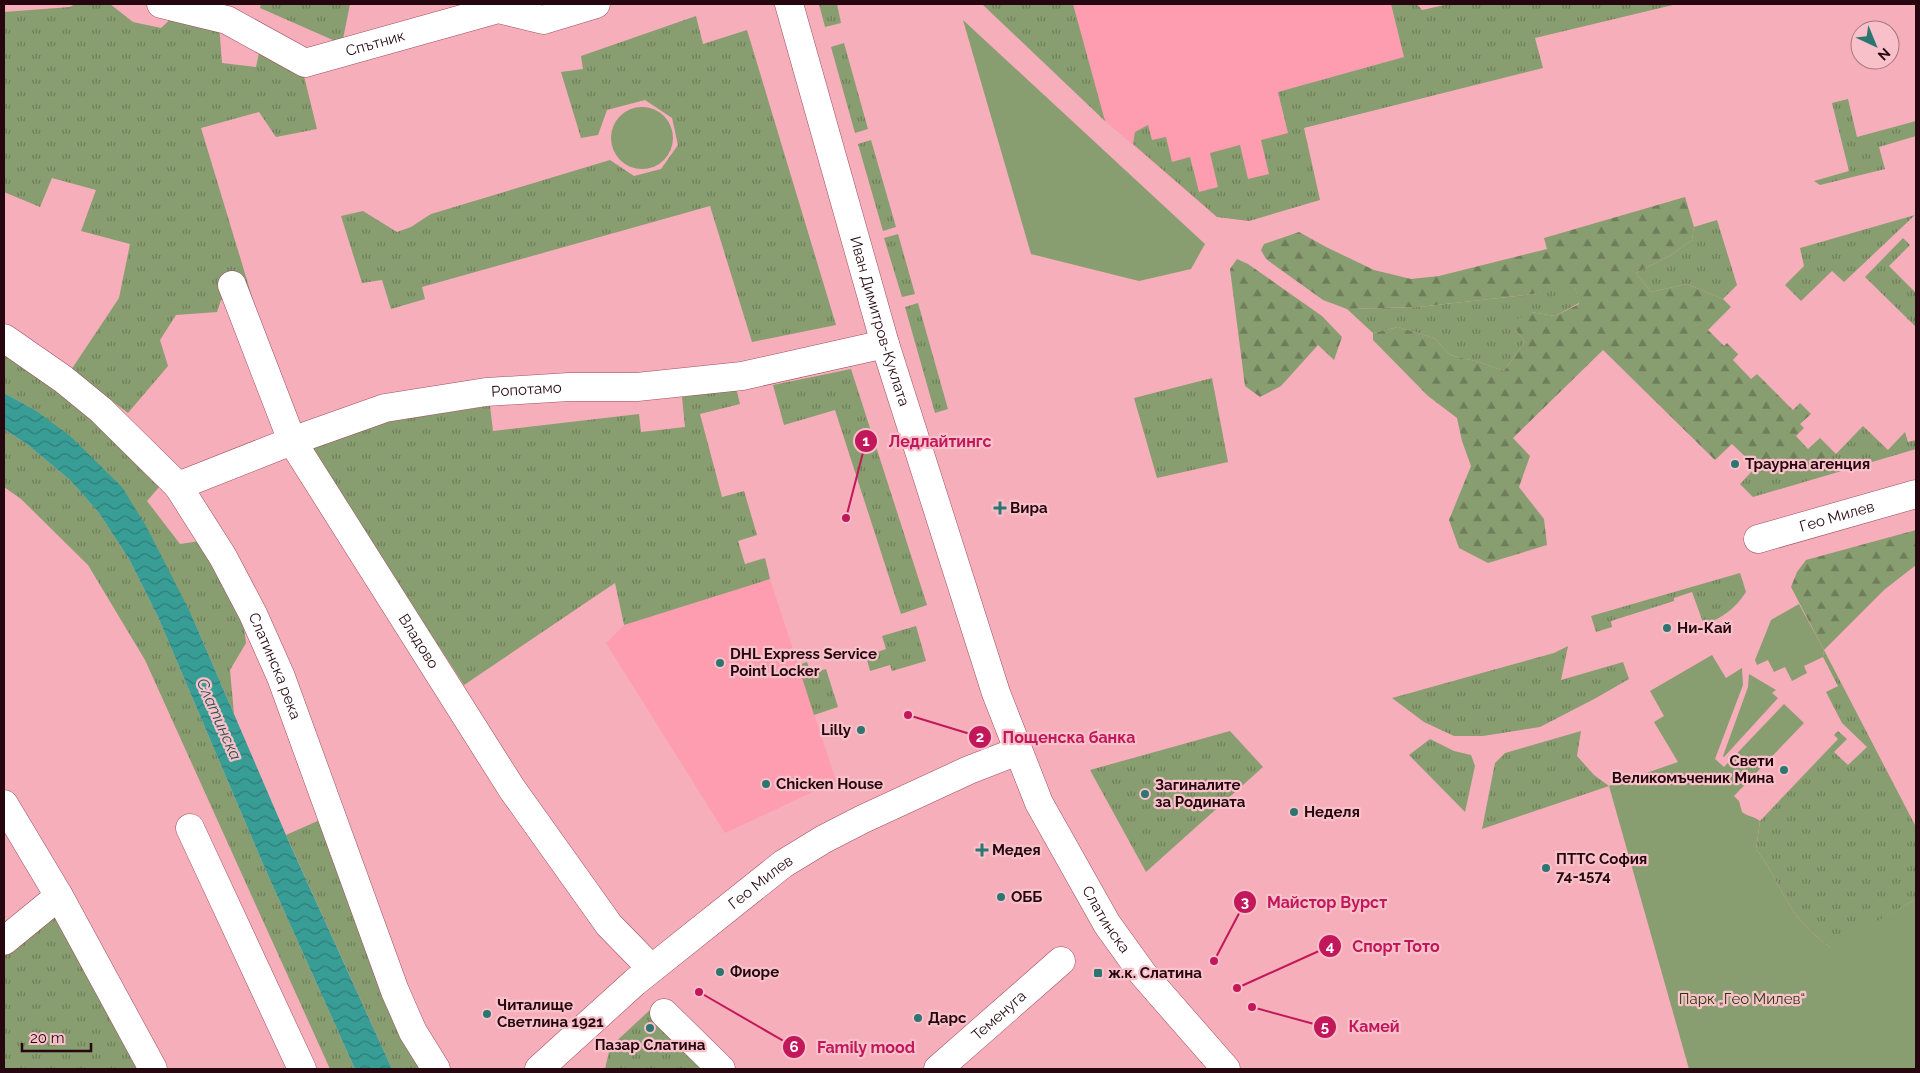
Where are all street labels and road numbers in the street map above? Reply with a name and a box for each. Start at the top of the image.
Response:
street label: Спътник [344,26,407,60]
street label: Иван Димитров-Куклата [846,234,913,409]
street label: Ропотамо [491,378,562,401]
street label: Гео Милев [1797,497,1876,536]
street label: Слатинска река [245,610,305,722]
street label: Владово [395,610,443,672]
street label: Гео Милев [725,851,796,913]
street label: Слатинска [1078,883,1134,956]
street label: Теменуга [968,987,1030,1044]

